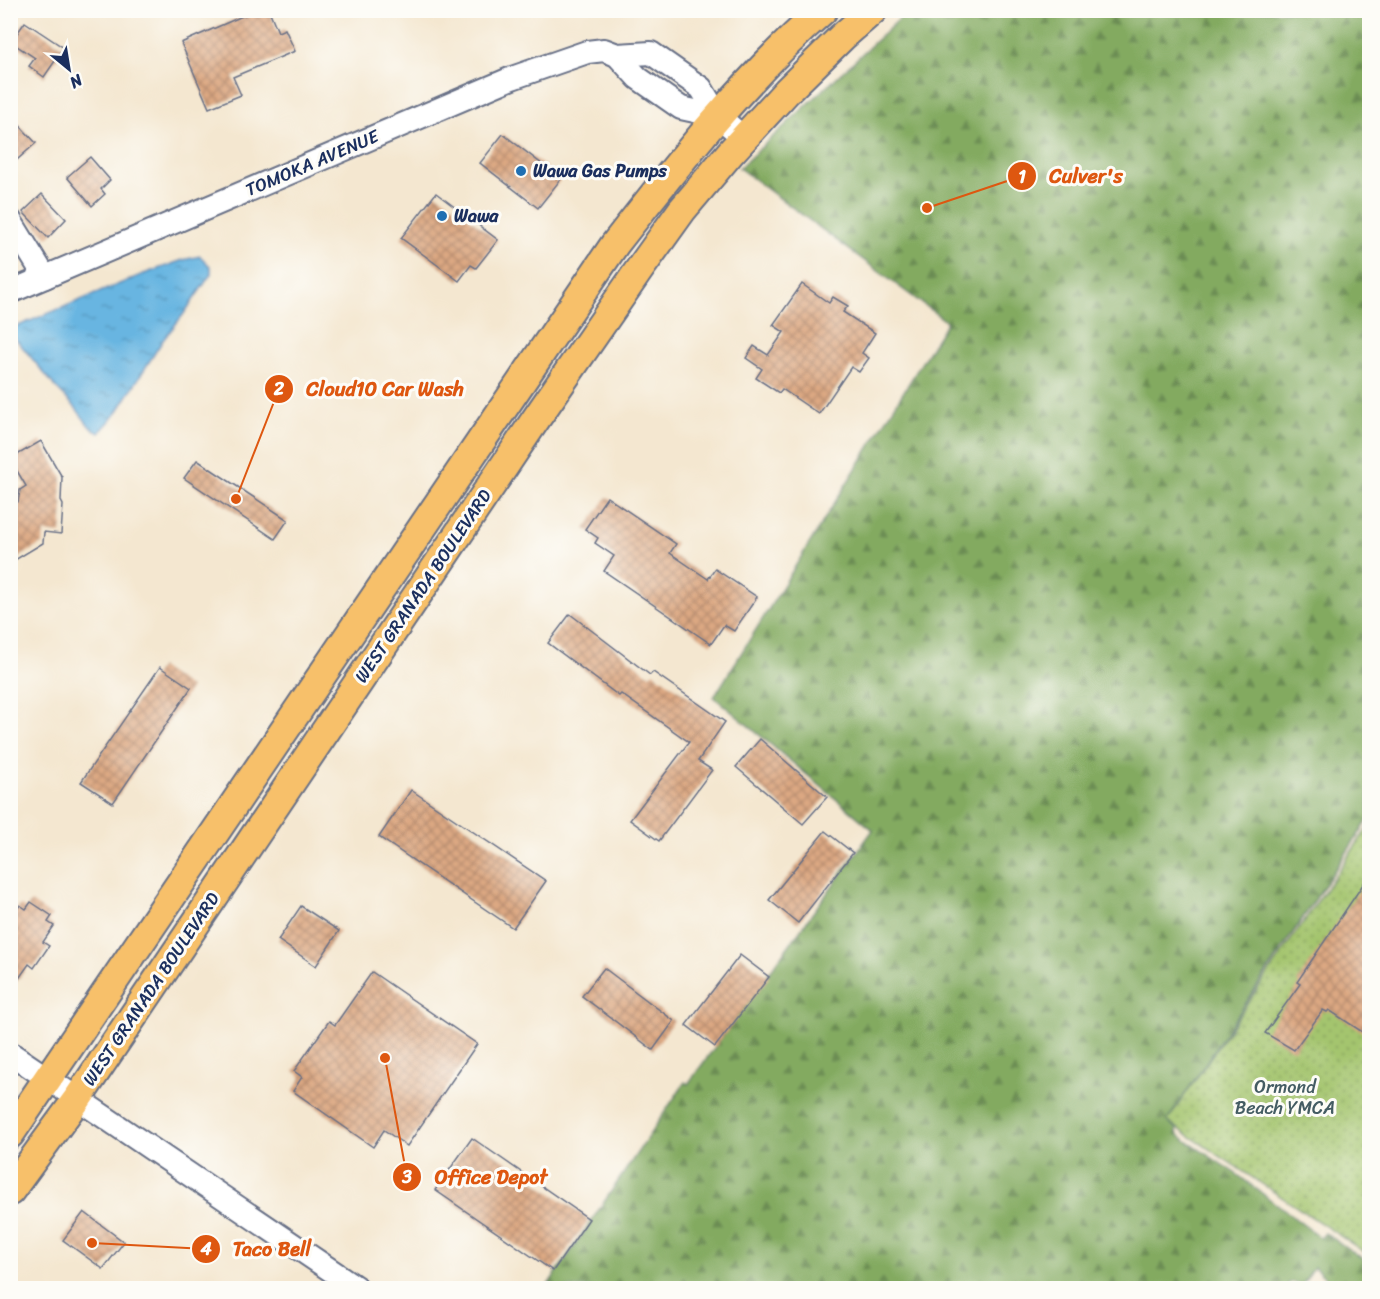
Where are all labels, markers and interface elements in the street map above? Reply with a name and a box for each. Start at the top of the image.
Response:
north arrow [39,39,99,99]
text: N [63,66,89,97]
street label: TOMOKA AVENUE [240,120,385,206]
place label: Wawa Gas Pumps [533,155,668,187]
callout: Culver's [1007,157,1134,195]
text: Culver's [1048,159,1123,194]
text: 1 [1018,161,1026,193]
marker: Wawa Gas Pumps [514,164,528,178]
place label: Wawa [454,200,499,232]
marker: Wawa [435,209,449,223]
callout: Cloud10 Car Wash [264,370,475,408]
text: Cloud10 Car Wash [305,372,464,407]
text: 2 [273,373,285,405]
street label: WEST GRANADA BOULEVARD [346,482,500,690]
street label: WEST GRANADA BOULEVARD [74,885,228,1093]
park label: Ormond Beach YMCA [1235,1071,1335,1124]
callout: Office Depot [392,1158,559,1196]
text: Office Depot [435,1160,549,1195]
text: 3 [401,1161,412,1193]
callout: Taco Bell [191,1230,324,1268]
text: Taco Bell [233,1232,313,1267]
text: 4 [199,1233,212,1265]

